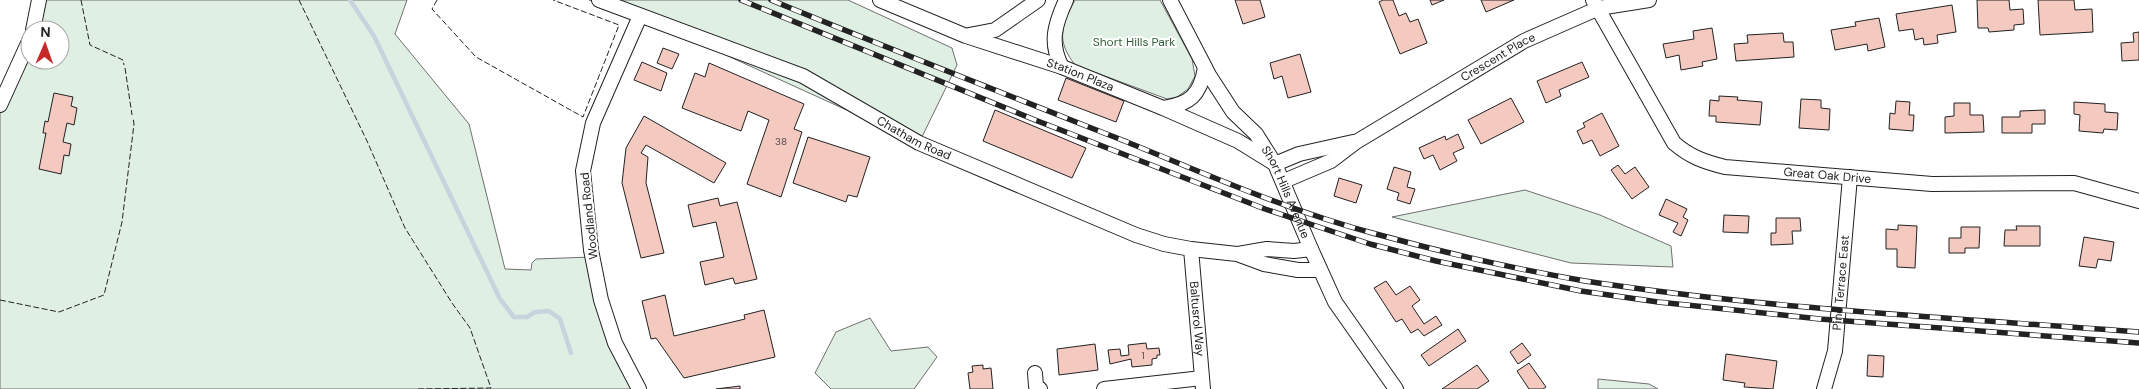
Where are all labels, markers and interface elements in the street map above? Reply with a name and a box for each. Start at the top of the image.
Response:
north arrow [20,20,70,70]
text: N [40,23,51,41]
street label: Crescent Place [1458,29,1538,85]
park label: Short Hills Park [1093,34,1175,50]
street label: Station Plaza [1045,55,1116,95]
street label: Chatham Road [874,112,954,164]
house number: 38 [775,135,787,148]
street label: Short Hills Avenue [1258,143,1314,241]
street label: Great Oak Drive [1783,164,1872,187]
street label: Woodland Road [576,172,602,260]
street label: Pine Terrace East [1829,234,1853,331]
street label: Baltusrol Way [1186,280,1208,357]
house number: 1 [1141,349,1145,362]

